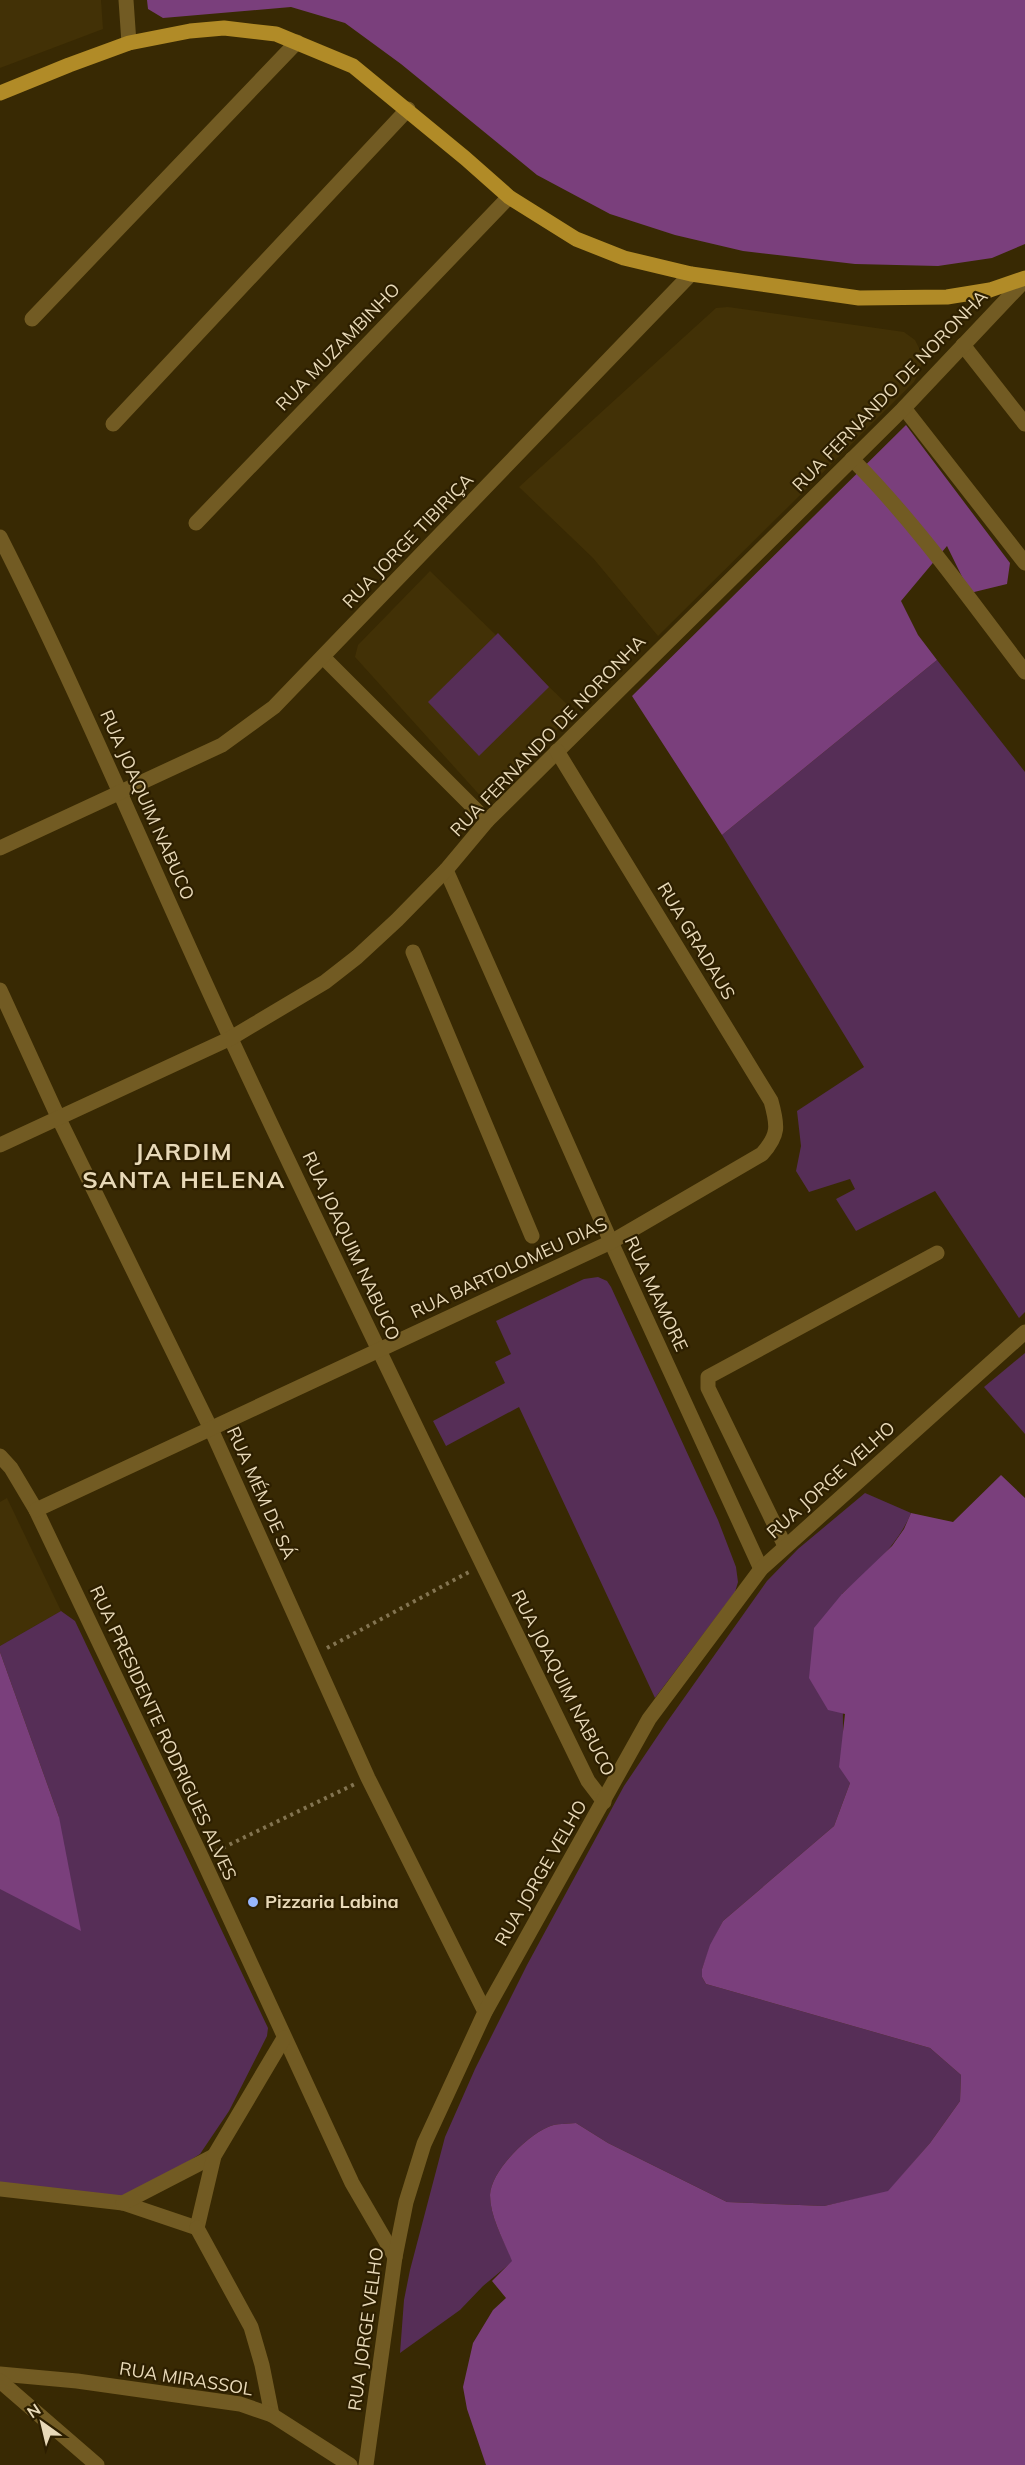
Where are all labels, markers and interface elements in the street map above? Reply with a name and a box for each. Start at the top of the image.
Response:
street label: RUA MUZAMBINHO [271,278,405,416]
street label: RUA FERNANDO DE NORONHA [787,285,992,496]
street label: RUA JORGE TIBIRIÇA [337,468,478,613]
street label: RUA FERNANDO DE NORONHA [445,630,650,841]
street label: RUA JOAQUIM NABUCO [95,706,200,903]
street label: RUA GRADAUS [652,878,740,1004]
district label: JARDIM SANTA HELENA [82,1136,286,1194]
street label: RUA JOAQUIM NABUCO [298,1148,405,1344]
street label: RUA BARTOLOMEU DIAS [407,1212,611,1323]
street label: RUA MAMORE [620,1233,693,1355]
street label: RUA JORGE VELHO [762,1416,900,1543]
street label: RUA MÉM DE SÁ [222,1423,301,1563]
street label: RUA PRESIDENTE RODRIGUES ALVES [85,1582,242,1884]
street label: RUA JOAQUIM NABUCO [506,1586,620,1780]
street label: RUA JORGE VELHO [489,1796,592,1950]
place label: Pizzaria Labina [265,1890,399,1913]
marker: Pizzaria Labina [246,1895,260,1909]
street label: RUA JORGE VELHO [343,2246,388,2412]
street label: RUA MIRASSOL [118,2357,255,2400]
north arrow [12,2393,72,2453]
text: N [23,2399,44,2422]

